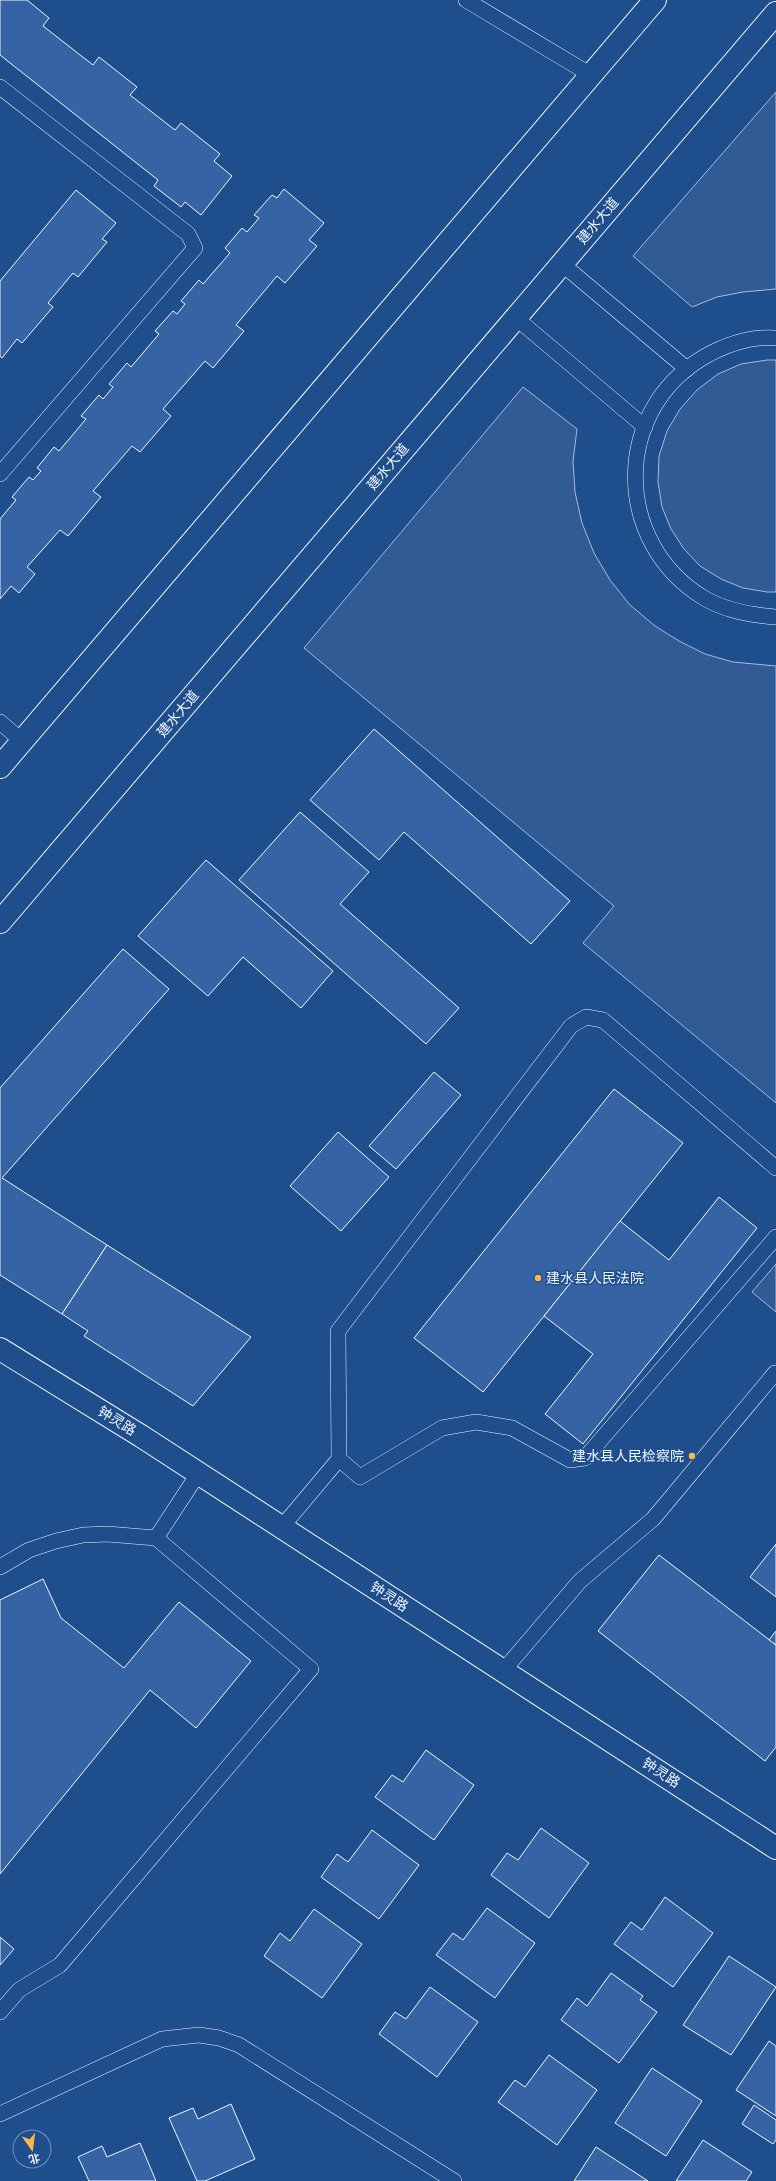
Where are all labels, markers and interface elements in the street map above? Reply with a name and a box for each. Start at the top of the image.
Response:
street label: 建水大道 [572,193,624,249]
street label: 建水大道 [362,439,414,495]
street label: 建水大道 [152,686,204,742]
place label: 建水县人民法院 [546,1268,644,1289]
marker: 建水县人民法院 [533,1273,543,1283]
street label: 钟灵路 [94,1401,140,1441]
place label: 建水县人民检察院 [572,1446,684,1467]
marker: 建水县人民检察院 [687,1451,697,1461]
street label: 钟灵路 [366,1577,412,1617]
street label: 钟灵路 [638,1753,684,1793]
north arrow [12,2129,52,2169]
text: 北 [27,2149,42,2168]

